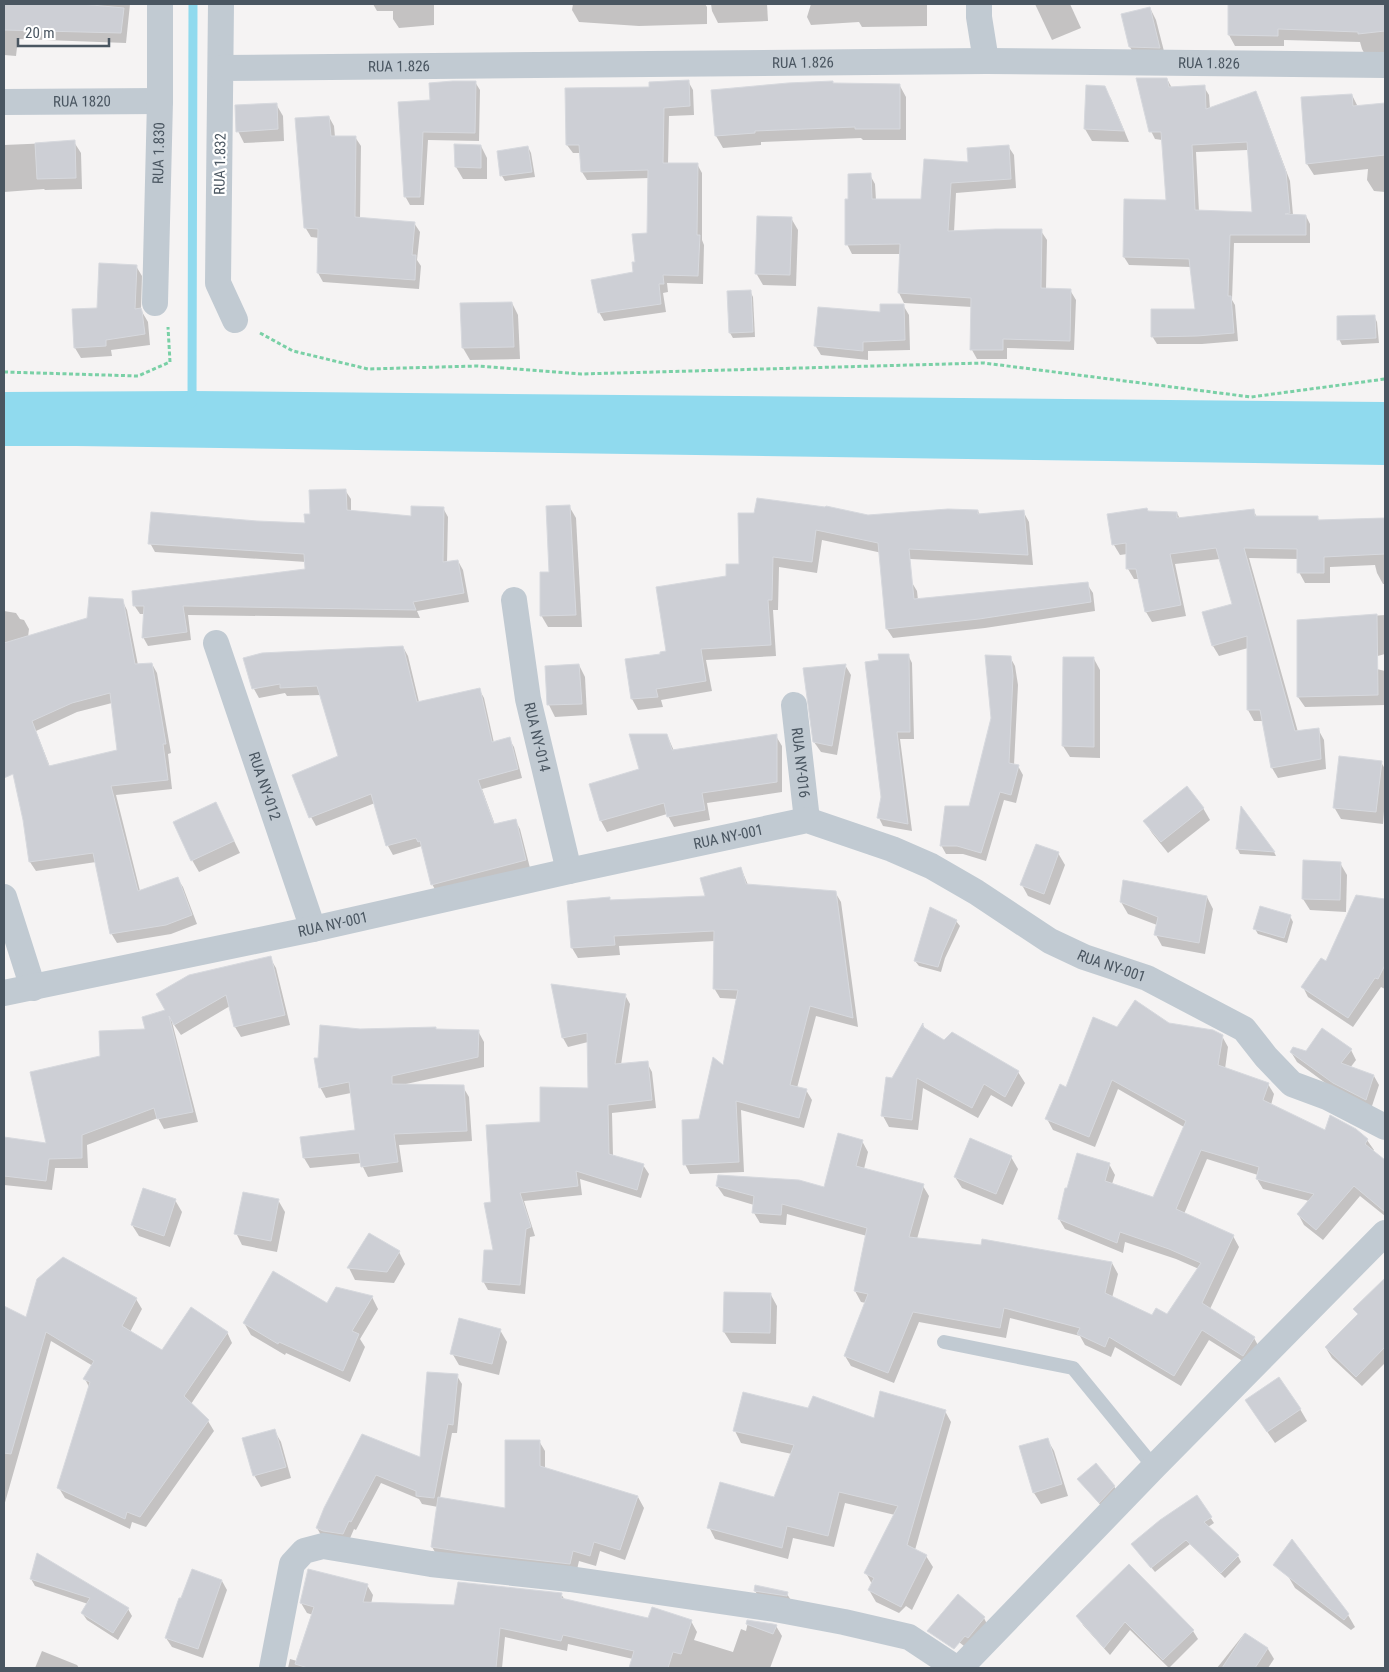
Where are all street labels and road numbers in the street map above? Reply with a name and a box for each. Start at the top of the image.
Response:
street label: RUA 1.826 [772,53,834,72]
street label: RUA 1.826 [1178,54,1240,73]
street label: RUA 1.826 [368,57,430,76]
street label: RUA 1820 [53,92,111,111]
street label: RUA 1.830 [149,122,168,184]
street label: RUA 1.832 [210,133,230,195]
street label: RUA NY-014 [520,700,554,774]
street label: RUA NY-016 [788,726,813,799]
street label: RUA NY-012 [245,750,284,822]
street label: RUA NY-001 [692,821,765,853]
street label: RUA NY-001 [296,908,369,941]
street label: RUA NY-001 [1074,946,1148,986]

